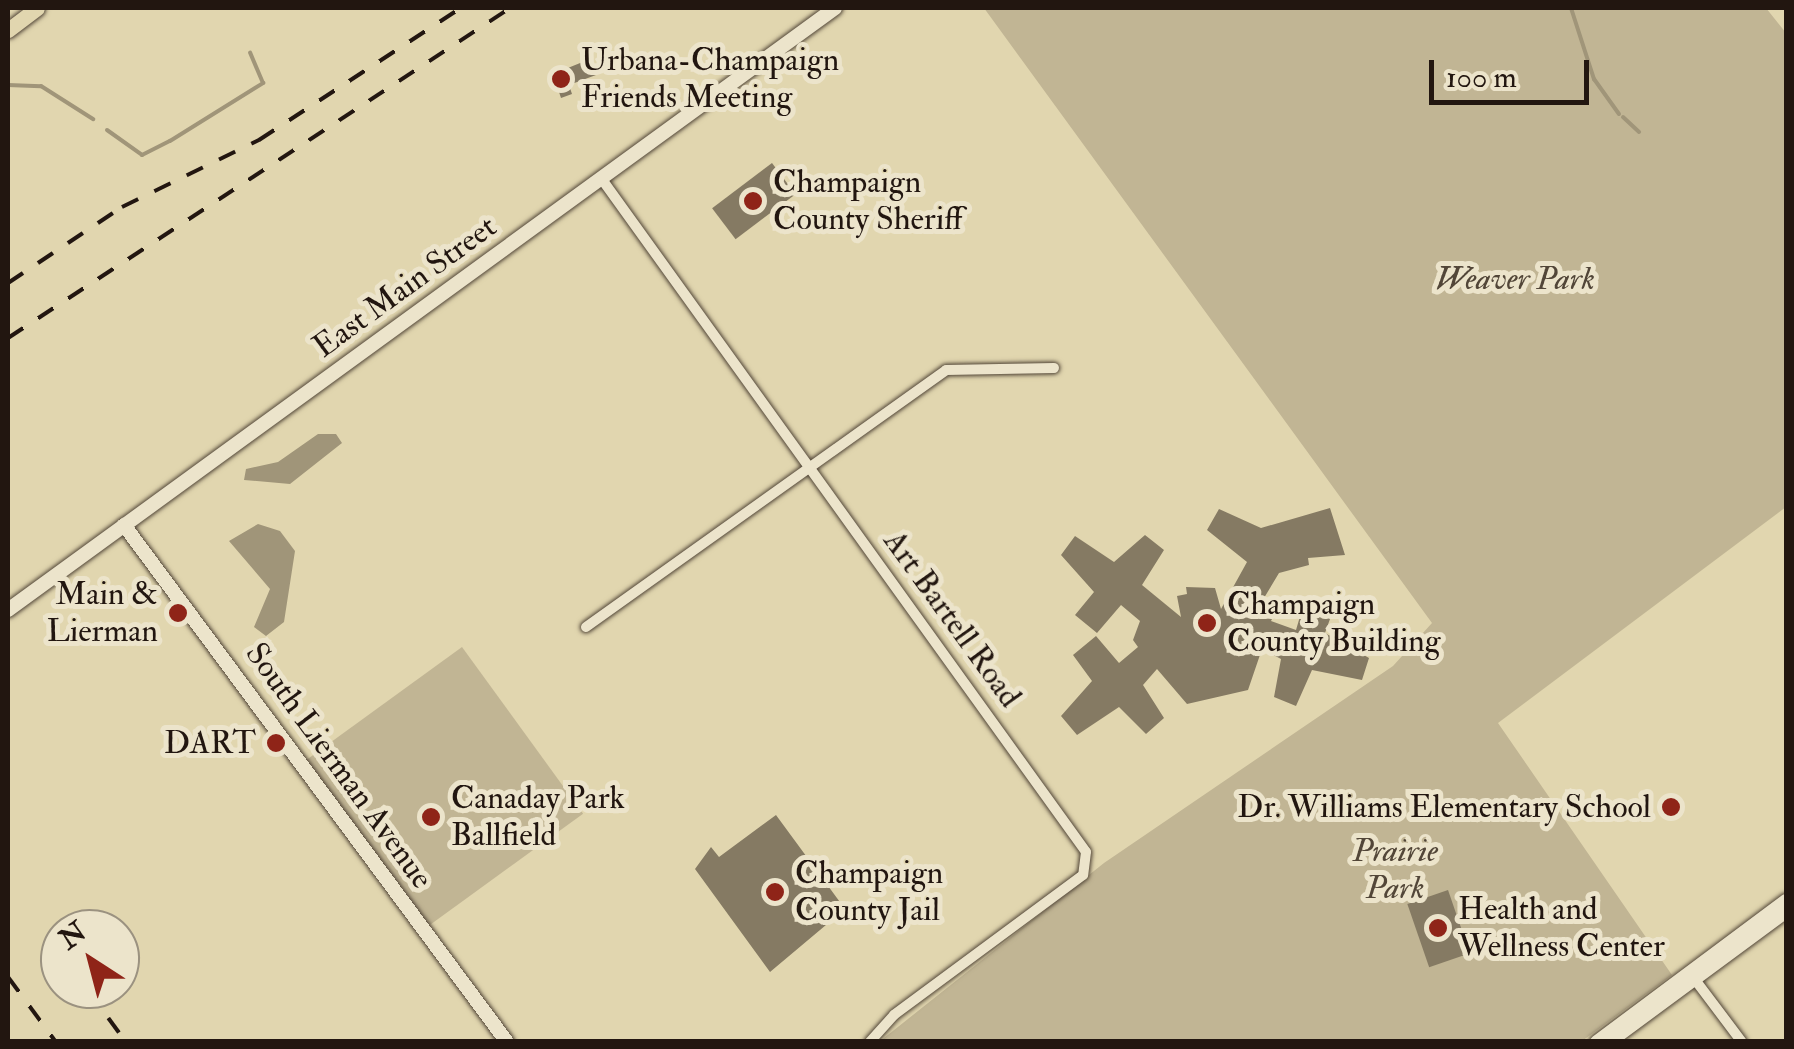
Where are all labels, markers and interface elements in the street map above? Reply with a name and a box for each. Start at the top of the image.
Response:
scale bar [1434,40,1594,102]
place label: Urbana-Champaign Friends Meeting [581,42,839,117]
text: 100 m [1446,59,1517,96]
marker: Urbana-Champaign Friends Meeting [550,68,572,90]
place label: Champaign County Sheriff [773,164,963,239]
marker: Champaign County Sheriff [742,190,764,212]
street label: East Main Street [306,208,504,366]
park label: Weaver Park [1435,260,1595,298]
street label: Art Bartell Road [875,523,1029,715]
place label: Main & Lierman [47,576,158,651]
place label: Champaign County Building [1227,586,1441,661]
marker: Main & Lierman [167,602,189,624]
marker: Champaign County Building [1196,612,1218,634]
street label: South Lierman Avenue [237,636,441,896]
place label: DART [164,724,256,762]
marker: DART [265,732,287,754]
place label: Canaday Park Ballfield [451,780,625,855]
place label: Dr. Williams Elementary School [1237,788,1651,826]
marker: Dr. Williams Elementary School [1660,796,1682,818]
marker: Canaday Park Ballfield [420,806,442,828]
park label: Prairie Park [1352,833,1438,908]
place label: Champaign County Jail [795,855,943,930]
marker: Champaign County Jail [764,881,786,903]
place label: Health and Wellness Center [1458,891,1665,966]
north arrow [40,909,140,1009]
text: N [53,914,94,957]
marker: Health and Wellness Center [1427,917,1449,939]

